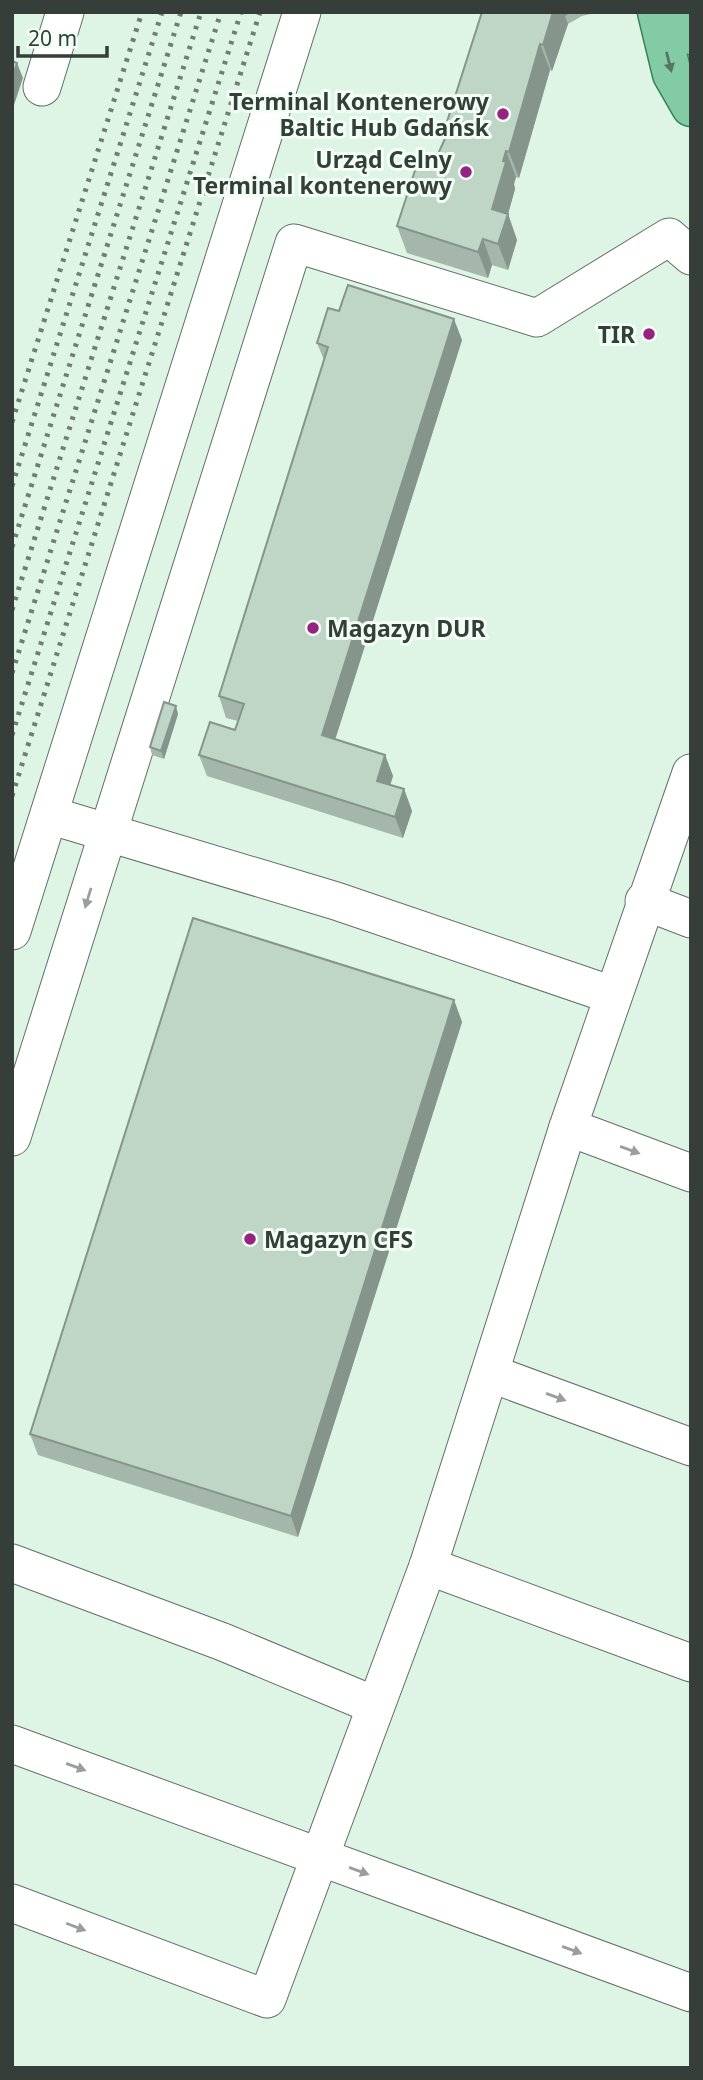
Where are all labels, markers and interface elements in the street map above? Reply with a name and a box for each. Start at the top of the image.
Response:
scale bar [18,14,107,58]
text: 20 m [28,24,77,52]
one-way arrow [664,51,675,73]
place label: Terminal Kontenerowy Baltic Hub Gdańsk [229,85,490,143]
marker: Terminal Kontenerowy Baltic Hub Gdańsk [495,106,511,122]
place label: Urząd Celny Terminal kontenerowy [193,143,453,201]
marker: Urząd Celny Terminal kontenerowy [458,164,474,180]
place label: TIR [598,318,636,350]
marker: TIR [641,326,657,342]
place label: Magazyn DUR [327,612,486,644]
marker: Magazyn DUR [305,620,321,636]
one-way arrow [82,888,92,909]
one-way arrow [619,1145,640,1156]
place label: Magazyn CFS [264,1223,413,1255]
marker: Magazyn CFS [242,1231,258,1247]
one-way arrow [545,1392,566,1403]
one-way arrow [66,1762,87,1773]
one-way arrow [348,1866,369,1877]
one-way arrow [66,1922,87,1933]
one-way arrow [562,1945,583,1956]

